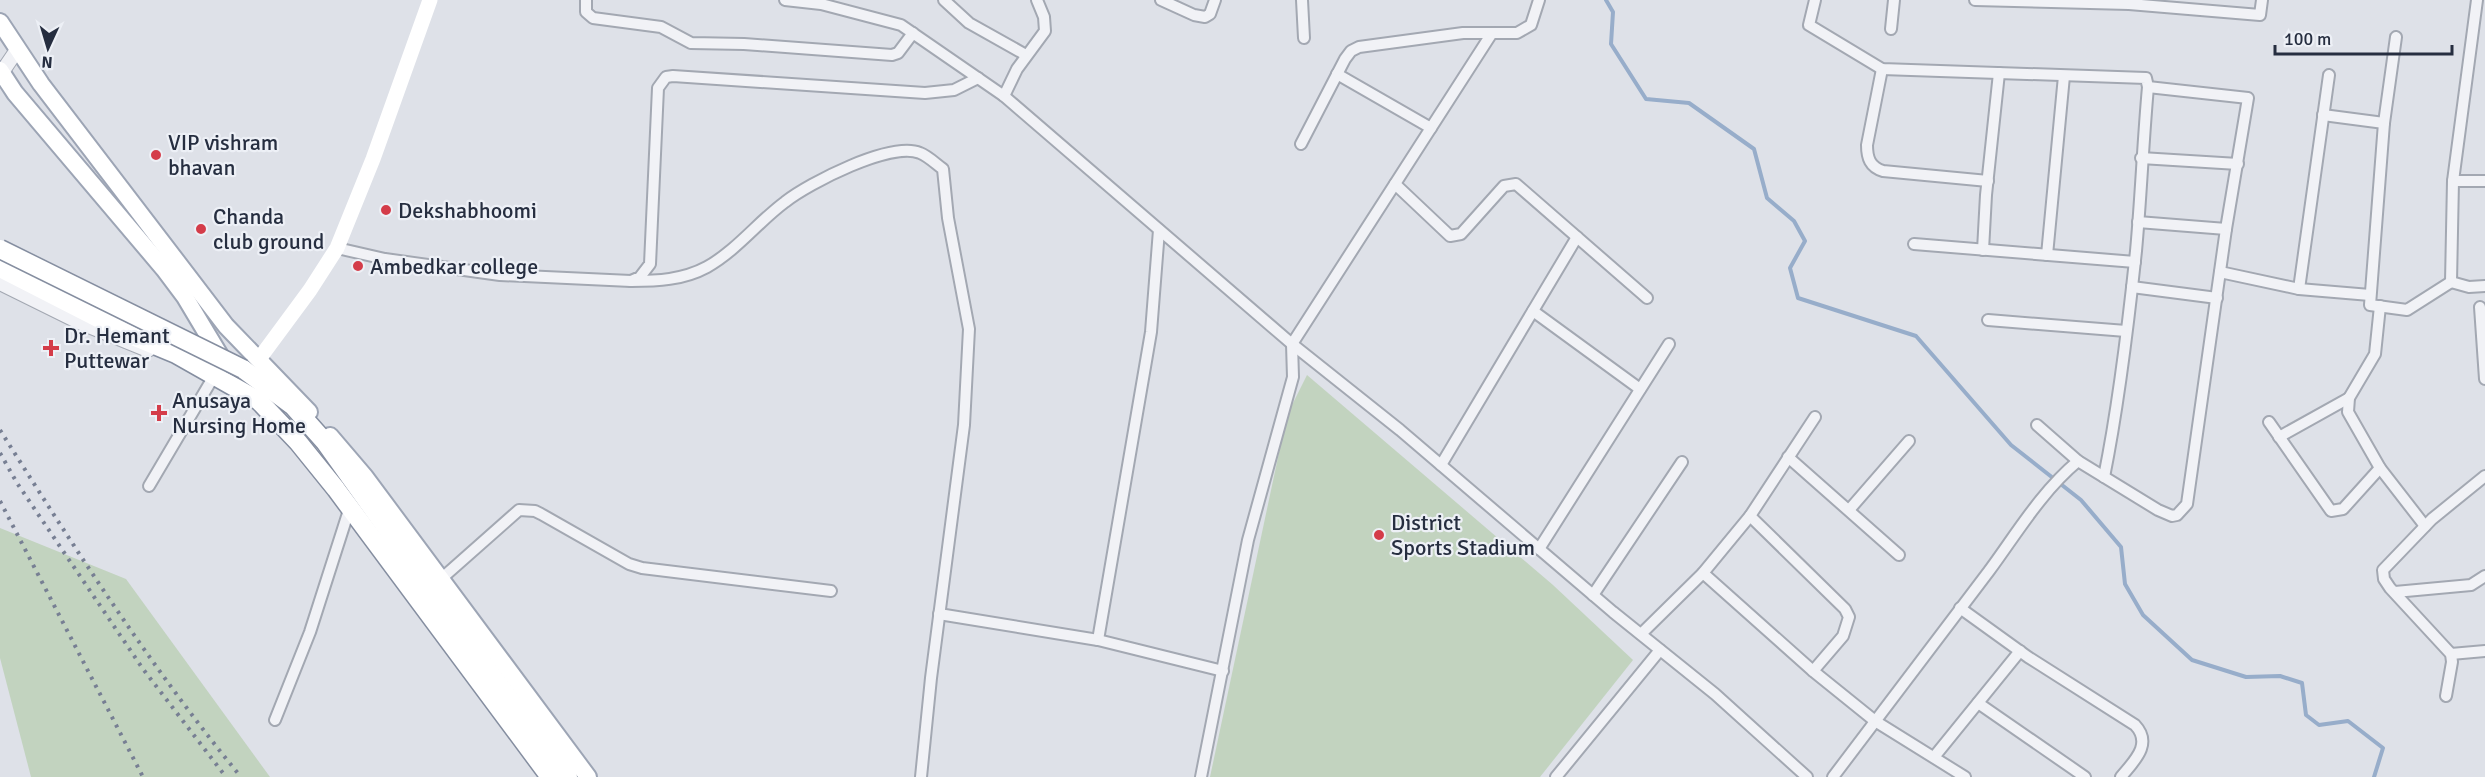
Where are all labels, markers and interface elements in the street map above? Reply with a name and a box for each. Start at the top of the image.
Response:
north arrow [18,18,78,78]
scale bar [2275,18,2452,56]
text: 100 m [2284,28,2331,50]
text: N [41,52,53,72]
place label: VIP vishram bhavan [168,129,278,181]
marker: VIP vishram bhavan [149,148,163,162]
place label: Dekshabhoomi [398,197,537,224]
place label: Chanda club ground [213,203,325,255]
marker: Dekshabhoomi [379,203,393,217]
marker: Chanda club ground [194,222,208,236]
place label: Ambedkar college [370,253,538,280]
marker: Ambedkar college [351,259,365,273]
place label: Dr. Hemant Puttewar [64,322,170,374]
marker: Dr. Hemant Puttewar [42,339,60,357]
place label: Anusaya Nursing Home [172,387,306,439]
marker: Anusaya Nursing Home [150,404,168,422]
place label: District Sports Stadium [1391,509,1535,561]
marker: District Sports Stadium [1372,528,1386,542]

